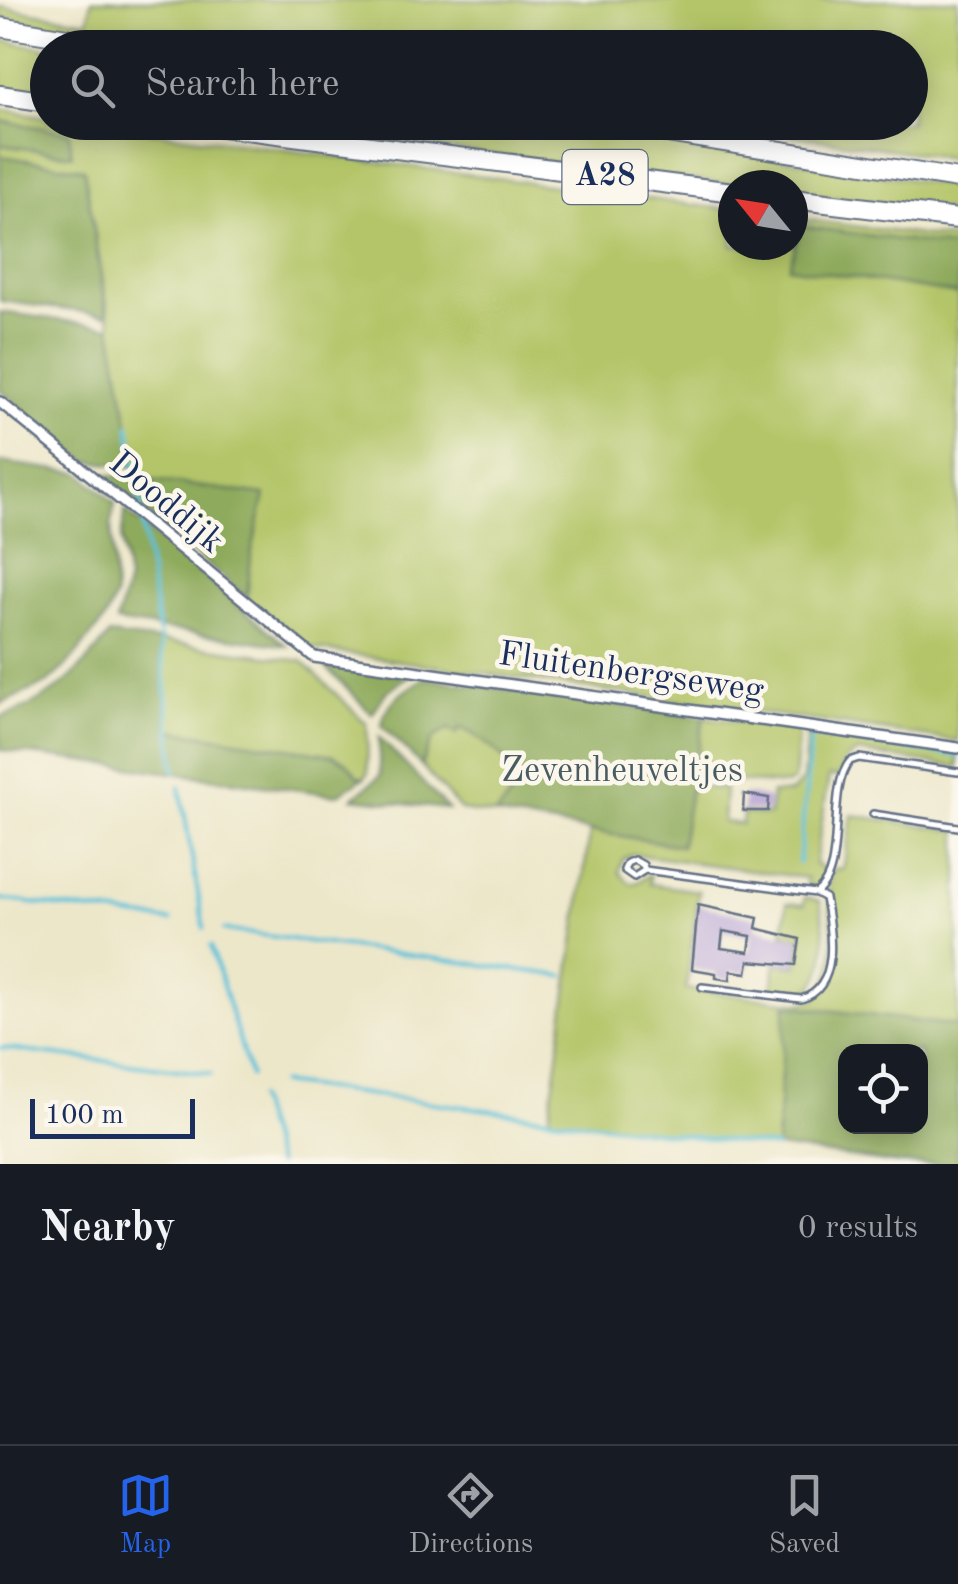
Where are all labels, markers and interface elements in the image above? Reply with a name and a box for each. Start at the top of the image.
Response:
search box [30,30,928,140]
icon: search [65,58,120,113]
text: Search here [145,66,340,104]
road number: A28 [562,150,648,204]
north arrow [718,170,808,260]
street label: Dooddijk [102,445,230,561]
street label: Fluitenbergseweg [496,637,766,709]
park label: Zevenheuveltjes [501,754,743,789]
map controls [838,1044,928,1134]
button: locate [838,1044,928,1134]
scale bar [30,1094,195,1138]
text: 100 m [45,1102,124,1130]
text: Nearby [40,1208,176,1250]
text: 0 results [798,1213,918,1245]
tab: Map [118,1468,173,1563]
tab: Directions [409,1468,533,1563]
tab: Saved [769,1468,840,1563]

